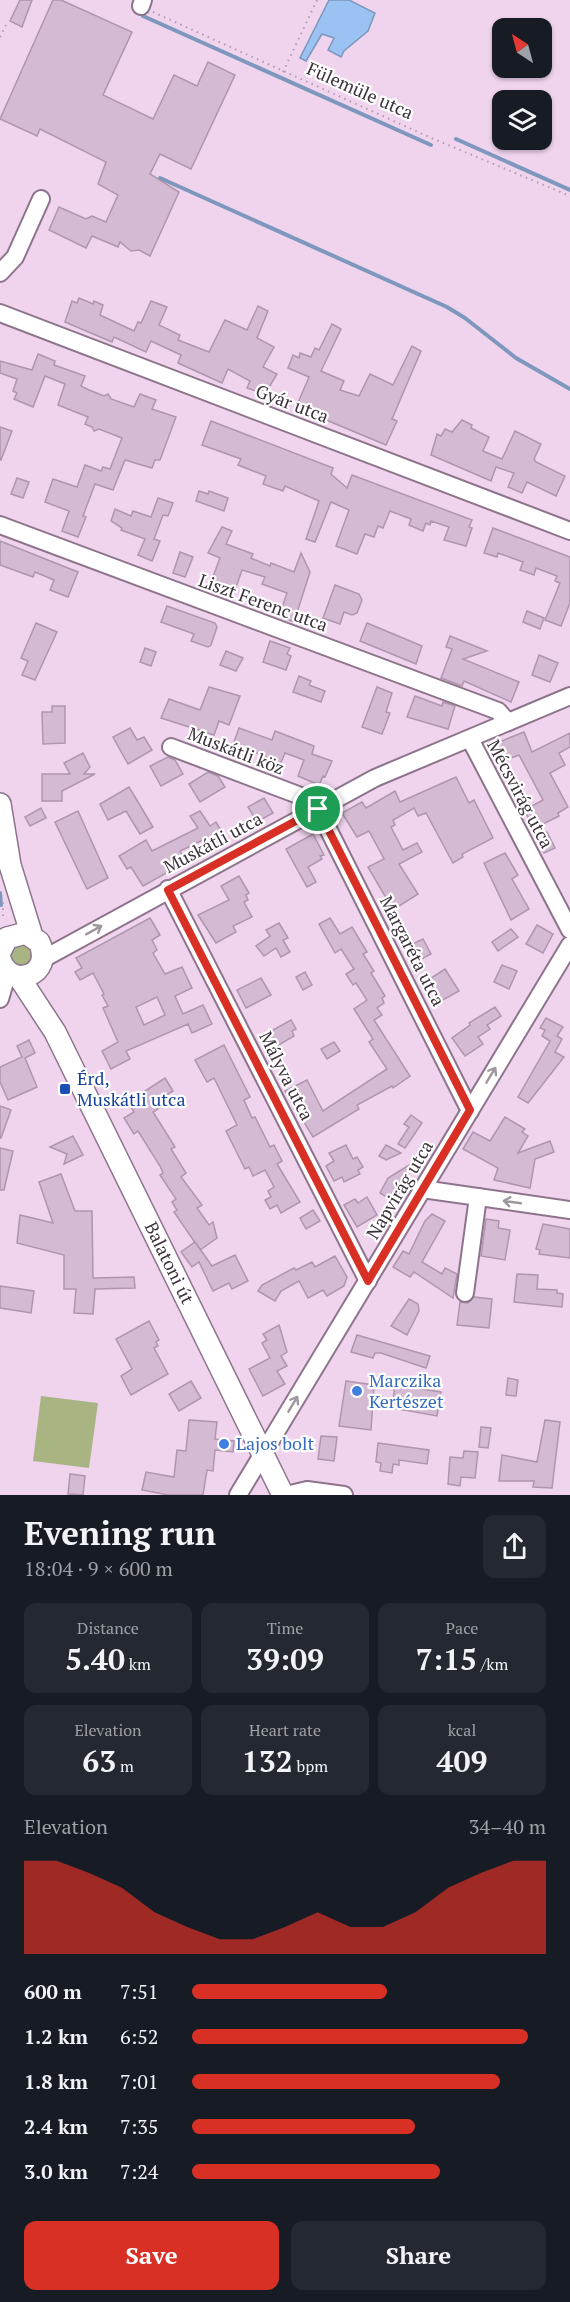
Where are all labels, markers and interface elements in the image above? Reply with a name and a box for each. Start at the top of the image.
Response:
north arrow [492,18,552,78]
map controls [492,18,552,150]
street label: Fülemüle utca [304,56,417,124]
button: layers [492,90,552,150]
street label: Gyár utca [252,378,332,428]
street label: Liszt Ferenc utca [195,568,331,637]
street label: Muskátli köz [185,721,288,779]
street label: Mécsvirág utca [482,735,560,852]
pin [292,783,343,834]
icon: arrive [301,792,334,825]
street label: Muskátli utca [159,806,266,878]
street label: Margaréta utca [375,891,451,1010]
one-way arrow [85,924,102,936]
street label: Mályva utca [254,1027,320,1124]
place label: Érd, Muskátli utca [77,1066,186,1111]
one-way arrow [486,1067,498,1084]
marker: Érd, Muskátli utca [58,1082,72,1096]
street label: Napvirág utca [360,1136,438,1243]
one-way arrow [503,1196,522,1207]
street label: Balatoni út [140,1217,200,1308]
place label: Marczika Kertészet [369,1368,444,1413]
marker: Marczika Kertészet [350,1384,364,1398]
one-way arrow [288,1396,300,1413]
place label: Lajos bolt [236,1431,314,1455]
marker: Lajos bolt [217,1437,231,1451]
text: Evening run [24,1511,216,1554]
button: share [483,1515,546,1578]
text: 18:04 · 9 × 600 m [24,1555,173,1582]
text: Distance [77,1617,139,1639]
text: Time [267,1617,303,1639]
text: Pace [446,1617,478,1639]
text: 5.40 [65,1639,125,1679]
text: 39:09 [246,1639,324,1679]
text: 7:15 [416,1639,477,1679]
text: km [125,1653,151,1675]
text: /km [477,1653,508,1675]
text: Elevation [74,1719,142,1741]
text: Heart rate [249,1719,321,1741]
text: kcal [448,1719,476,1741]
text: 63 [82,1741,116,1781]
text: 132 [242,1741,293,1781]
text: 409 [437,1741,487,1781]
text: m [116,1755,134,1777]
text: bpm [293,1755,328,1777]
text: Elevation [24,1813,108,1840]
text: 34–40 m [469,1813,546,1840]
text: 600 m [24,1978,82,2005]
text: 7:51 [120,1978,159,2005]
text: 1.2 km [24,2023,88,2050]
text: 6:52 [120,2023,159,2050]
text: 1.8 km [24,2068,88,2095]
text: 7:01 [120,2068,159,2095]
text: 2.4 km [24,2113,88,2140]
text: 7:35 [120,2113,159,2140]
text: 3.0 km [24,2158,88,2185]
text: 7:24 [120,2158,159,2185]
button: Save [24,2221,279,2290]
button: Share [291,2221,546,2290]

